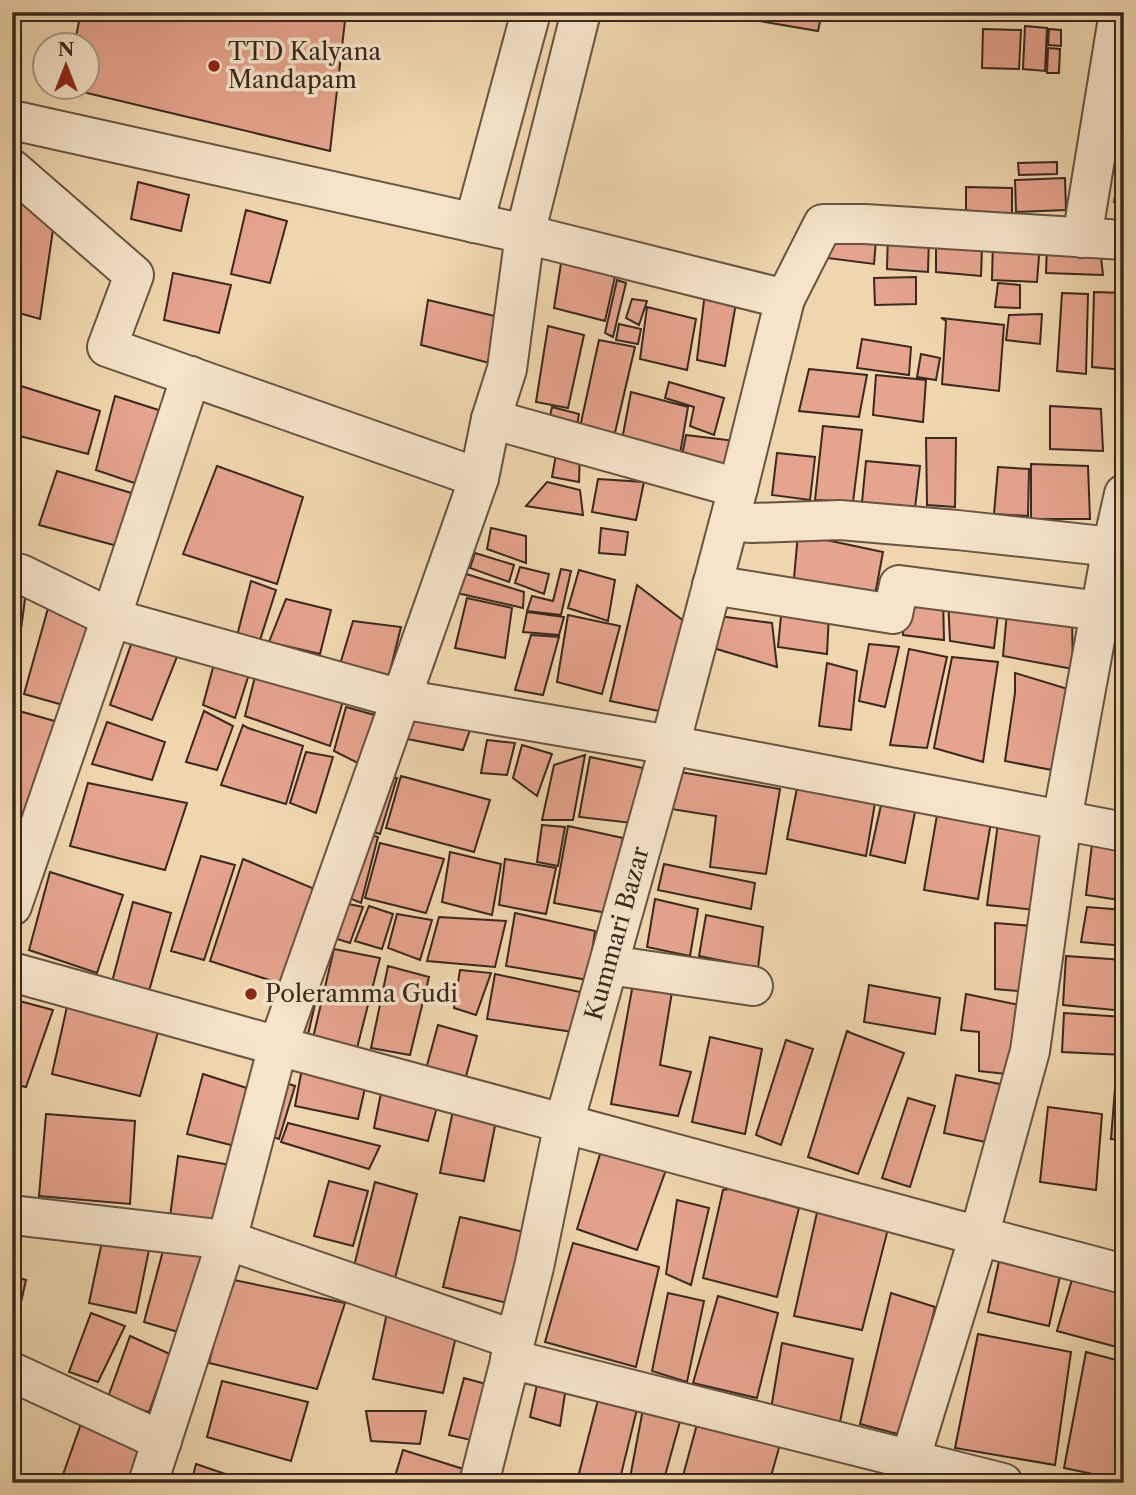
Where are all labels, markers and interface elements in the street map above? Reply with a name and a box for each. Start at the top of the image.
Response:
north arrow [32,32,102,102]
place label: TTD Kalyana Mandapam [228,37,381,94]
text: N [58,38,74,61]
marker: TTD Kalyana Mandapam [206,58,222,74]
street label: Kummari Bazar [579,843,655,1023]
place label: Poleramma Gudi [265,979,458,1008]
marker: Poleramma Gudi [243,986,259,1002]

